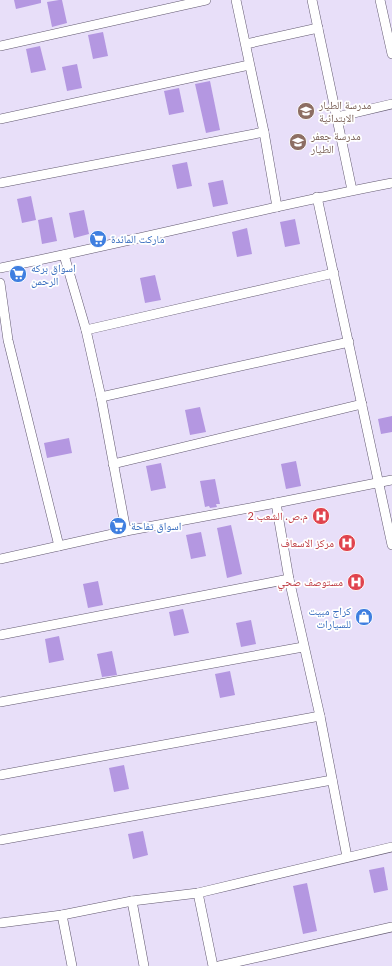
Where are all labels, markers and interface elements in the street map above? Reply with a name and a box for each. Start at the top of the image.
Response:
place label: مدرسة الطيار الابتدائية [318,98,371,124]
school or university icon: مدرسة الطيار الابتدائية [296,101,316,121]
place label: مدرسة جعفر الطيار [310,129,361,155]
school or university icon: مدرسة جعفر الطيار [288,132,308,152]
supermarket icon: ماركت المائدة [88,229,108,249]
place label: ماركت المائدة [111,232,164,245]
place label: اسواق بركه الرحمن [31,261,76,288]
supermarket icon: اسواق بركه الرحمن [8,264,28,284]
hospital icon: م.ص. الشعب 2 [311,506,331,526]
place label: م.ص. الشعب 2 [248,509,308,523]
supermarket icon: اسواق تفاحة [108,516,128,536]
place label: اسواق تفاحة [131,519,181,533]
hospital icon: مركز الاسعاف [337,533,357,553]
place label: مركز الاسعاف [280,536,334,549]
hospital icon: مستوصف صحي [346,572,366,592]
place label: مستوصف صحي [278,575,343,591]
place label: كراج مبيت للسيارات [308,604,351,630]
shop icon: كراج مبيت للسيارات [354,607,374,627]

